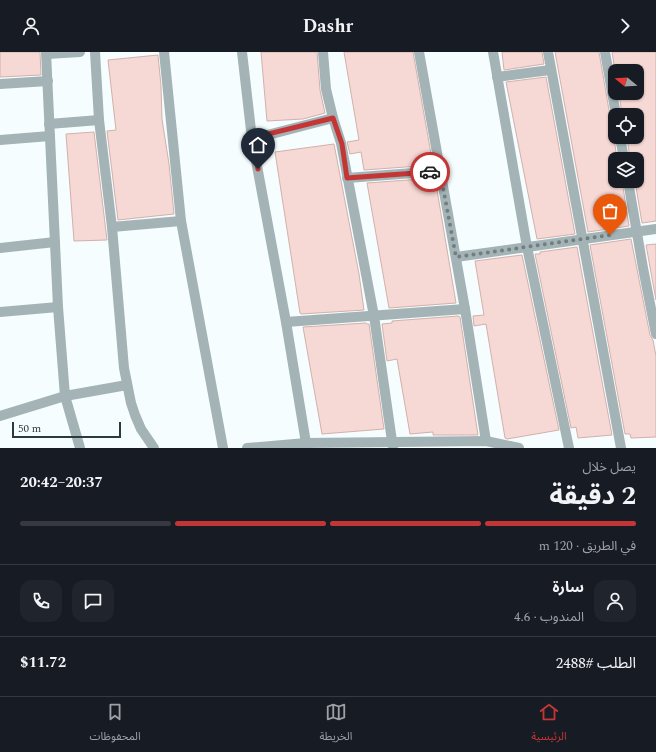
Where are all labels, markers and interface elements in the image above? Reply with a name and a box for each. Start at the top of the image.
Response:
text: Dashr [303,13,353,40]
icon: person [20,15,42,37]
icon: forward [614,15,636,37]
north arrow [608,64,644,100]
map controls [608,64,644,188]
button: locate [608,108,644,144]
pin [241,128,275,169]
icon: home [247,134,269,156]
courier [410,152,450,192]
button: layers [608,152,644,188]
icon: car [419,161,441,183]
pin [593,194,627,235]
icon: bag [599,200,621,222]
scale bar [12,420,121,439]
text: 50 m [18,420,41,437]
text: يصل خلال [583,457,636,477]
text: 20:37–20:42 [20,471,103,494]
text: 2 دقيقة [549,476,636,516]
text: في الطريق · 120 m [539,536,636,556]
text: سارة [552,576,584,599]
button: phone [20,580,62,622]
button: chat [72,580,114,622]
button: person [594,580,636,622]
text: المندوب · 4.6 [514,607,584,627]
text: $11.72 [20,651,66,674]
text: الطلب #2488 [556,652,636,675]
tab: المحفوظات [89,701,141,748]
tab: الخريطة [319,701,352,748]
tab: الرئيسية [531,701,567,748]

